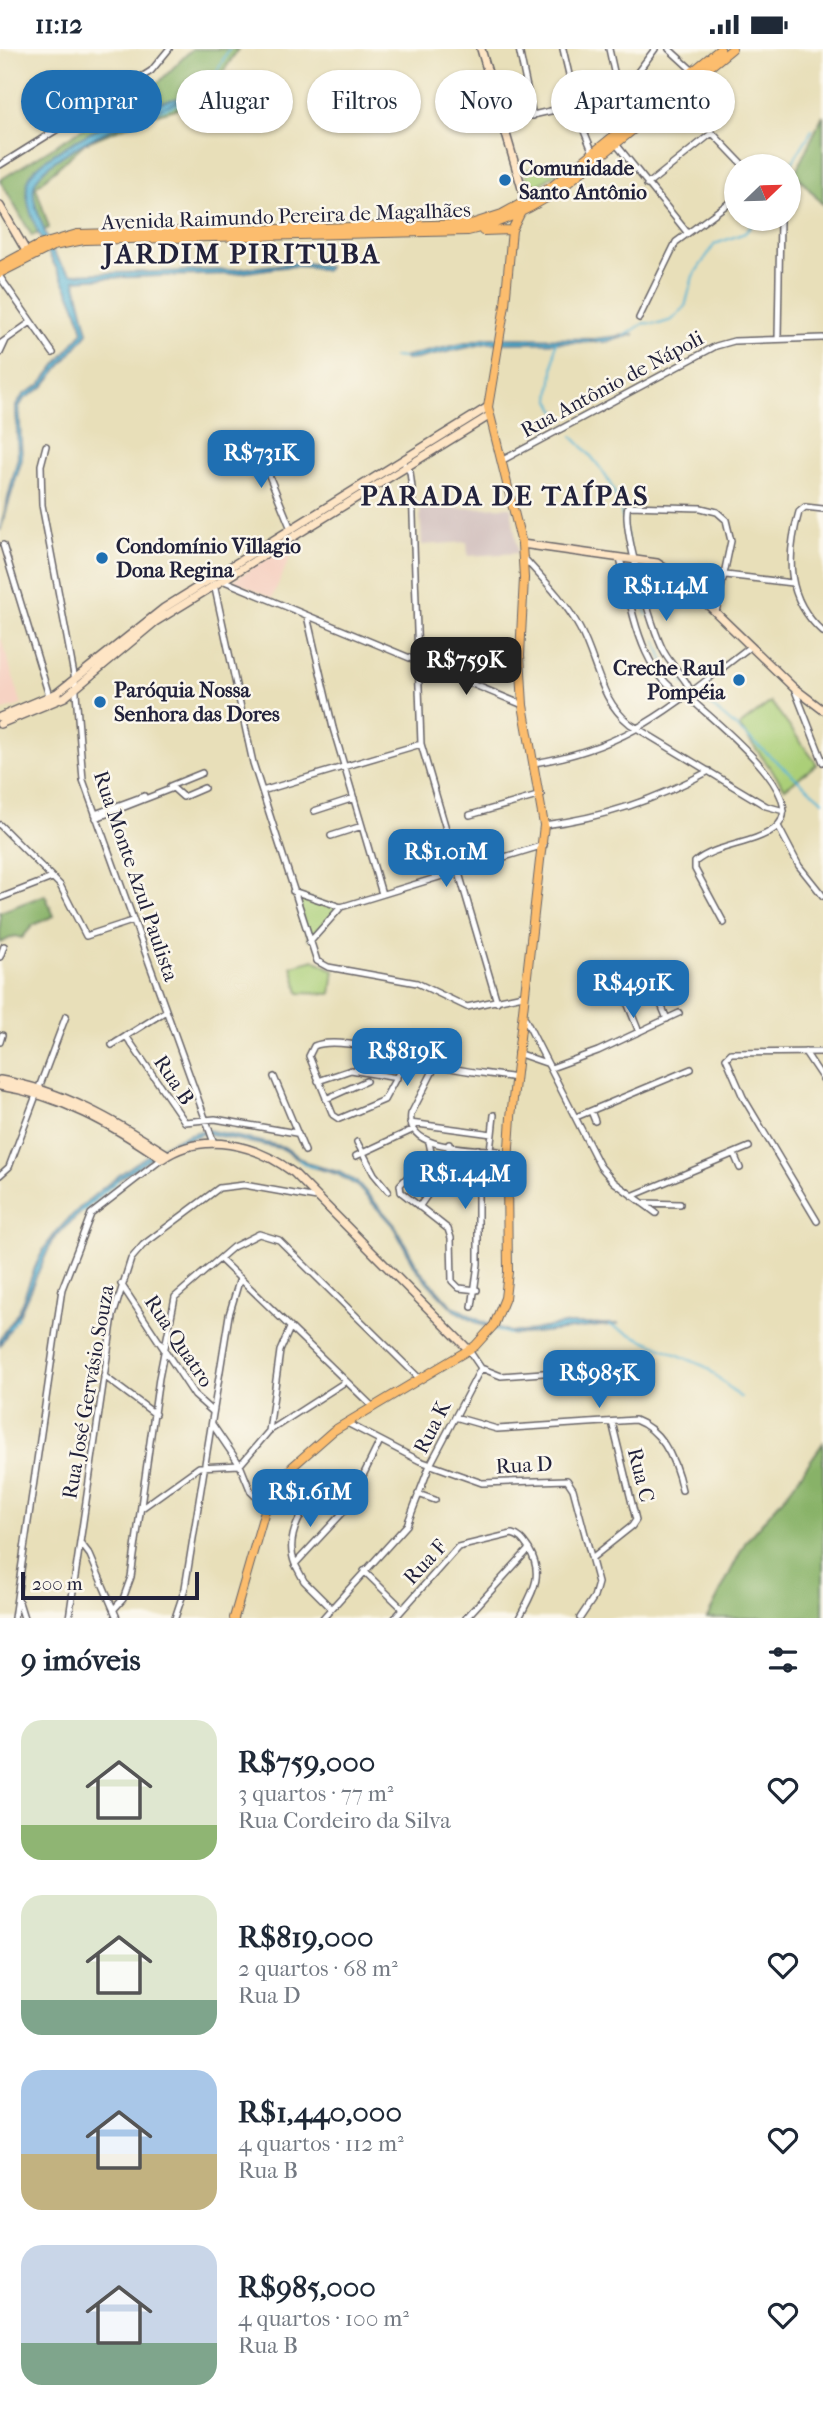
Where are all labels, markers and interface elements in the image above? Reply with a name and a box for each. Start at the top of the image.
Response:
text: 11:12 [35,9,83,40]
chip: Comprar [21,70,162,133]
chip: Alugar [176,70,293,133]
chip: Filtros [307,70,421,133]
chip: Novo [435,70,537,133]
chip: Apartamento [551,70,735,133]
north arrow [724,154,802,231]
map controls [724,154,801,231]
place label: Comunidade Santo Antônio [519,156,647,204]
marker: Comunidade Santo Antônio [497,172,513,188]
street label: Avenida Raimundo Pereira de Magalhães [100,198,471,234]
district label: JARDIM PIRITUBA [100,237,381,270]
street label: Rua Antônio de Nápoli [517,326,707,442]
pin: R$731K [204,431,318,490]
text: R$731K [224,439,298,466]
district label: PARADA DE TAÍPAS [360,479,650,512]
place label: Condomínio Villagio Dona Regina [116,534,301,582]
marker: Condomínio Villagio Dona Regina [94,550,110,566]
pin: R$1.14M [601,563,731,623]
text: R$1.14M [624,572,708,599]
pin: R$759K [409,637,523,697]
text: R$759K [426,646,506,673]
place label: Creche Raul Pompéia [613,656,726,704]
marker: Creche Raul Pompéia [731,672,747,688]
place label: Paróquia Nossa Senhora das Dores [114,678,280,726]
marker: Paróquia Nossa Senhora das Dores [92,694,108,710]
street label: Rua Monte Azul Paulista [89,768,183,985]
pin: R$1.01M [381,829,511,889]
text: R$1.01M [404,838,488,865]
pin: R$491K [576,961,690,1020]
text: R$491K [593,969,673,996]
pin: R$819K [350,1028,464,1088]
text: R$819K [368,1037,446,1064]
street label: Rua B [149,1051,199,1109]
pin: R$1.44M [400,1151,530,1211]
text: R$1.44M [420,1160,510,1187]
street label: Rua José Gervásio Souza [57,1283,119,1501]
street label: Rua Quatro [139,1290,219,1392]
pin: R$985K [542,1351,656,1410]
text: R$985K [559,1359,639,1386]
street label: Rua K [409,1395,456,1458]
street label: Rua C [623,1445,659,1505]
street label: Rua D [495,1452,553,1478]
pin: R$1.61M [245,1469,375,1529]
text: R$1.61M [268,1478,352,1505]
street label: Rua F [398,1535,452,1589]
scale bar [21,1569,200,1601]
text: 200 m [32,1573,83,1595]
icon: filters [764,1641,802,1679]
text: 9 imóveis [21,1643,141,1678]
text: R$759,000 [238,1745,375,1780]
icon: home [77,1748,161,1832]
icon: heart [764,1771,802,1809]
text: 3 quartos · 77 m² [238,1780,393,1807]
text: Rua Cordeiro da Silva [238,1807,451,1834]
text: R$819,000 [238,1920,374,1955]
icon: home [77,1923,161,2007]
icon: heart [764,1946,802,1984]
text: 2 quartos · 68 m² [238,1955,398,1982]
text: Rua D [238,1982,300,2009]
text: R$1,440,000 [238,2095,402,2130]
icon: home [77,2098,161,2182]
icon: heart [764,2121,802,2159]
text: 4 quartos · 112 m² [238,2130,404,2157]
text: Rua B [238,2157,298,2184]
text: R$985,000 [238,2270,376,2305]
icon: home [77,2273,161,2357]
icon: heart [764,2296,802,2334]
text: 4 quartos · 100 m² [238,2305,409,2332]
text: Rua B [238,2332,298,2359]

